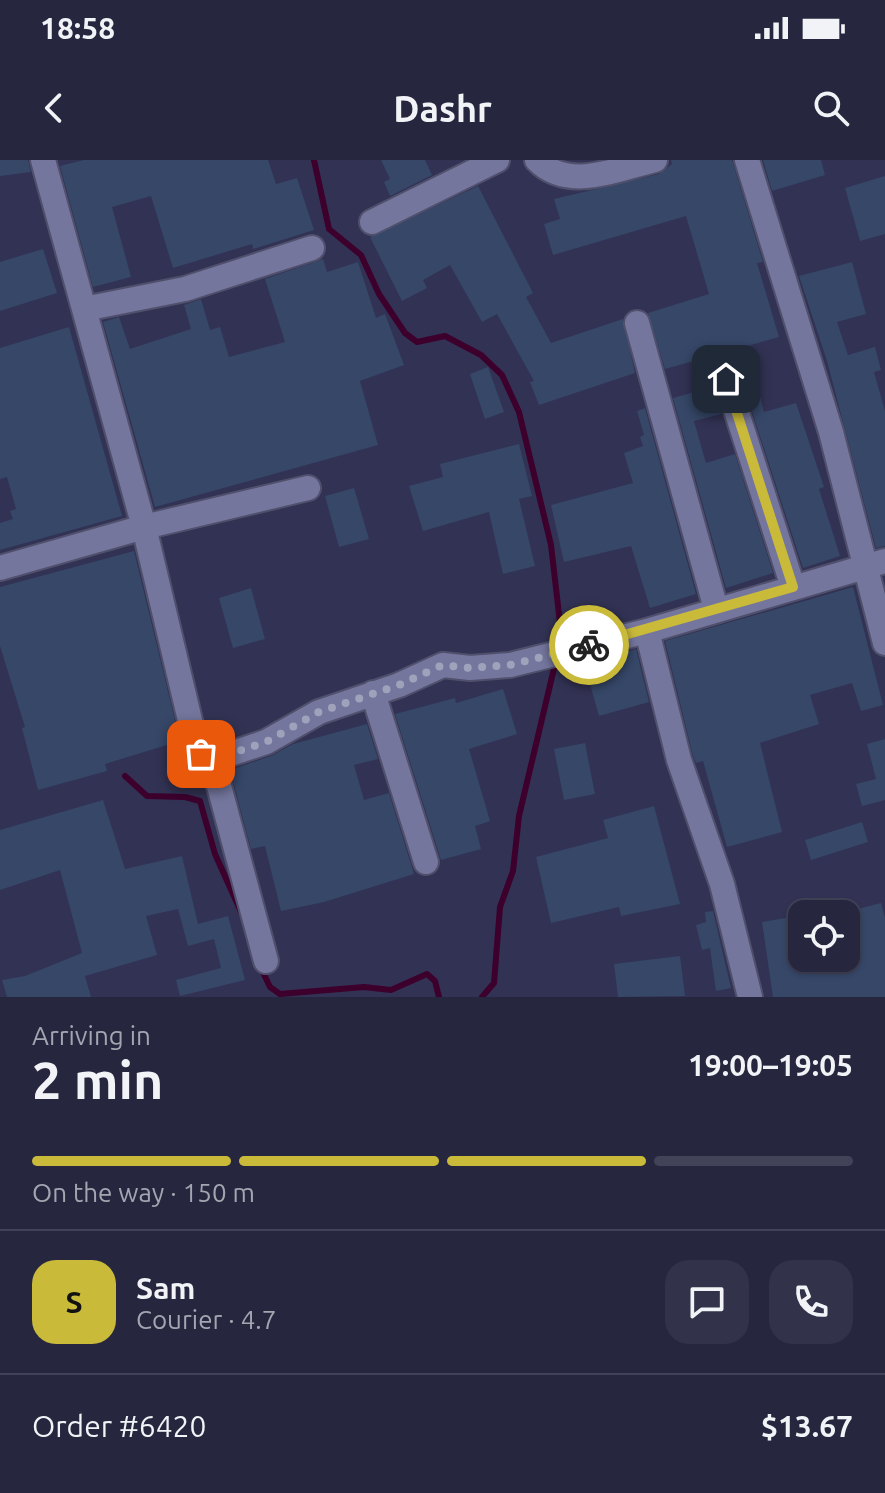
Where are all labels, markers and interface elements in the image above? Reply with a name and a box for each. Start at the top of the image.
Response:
text: 18:58 [40,11,115,45]
icon: back [32,86,76,130]
icon: search [809,86,853,130]
text: Dashr [393,88,492,129]
pin [692,345,760,413]
icon: home [704,357,748,401]
courier [549,605,629,685]
icon: bike [567,623,611,667]
pin [167,720,235,788]
icon: bag [179,732,223,776]
map controls [788,900,860,972]
button: locate [788,900,860,972]
text: Arriving in [32,1021,151,1050]
text: 19:00–19:05 [688,1048,853,1082]
text: 2 min [32,1051,163,1109]
text: On the way · 150 m [32,1178,255,1207]
button: chat [665,1260,749,1344]
button: phone [769,1260,853,1344]
text: Sam [136,1271,195,1305]
text: S [65,1285,83,1319]
text: Courier · 4.7 [136,1305,276,1334]
text: Order #6420 [32,1409,206,1443]
text: $13.67 [761,1409,853,1443]

